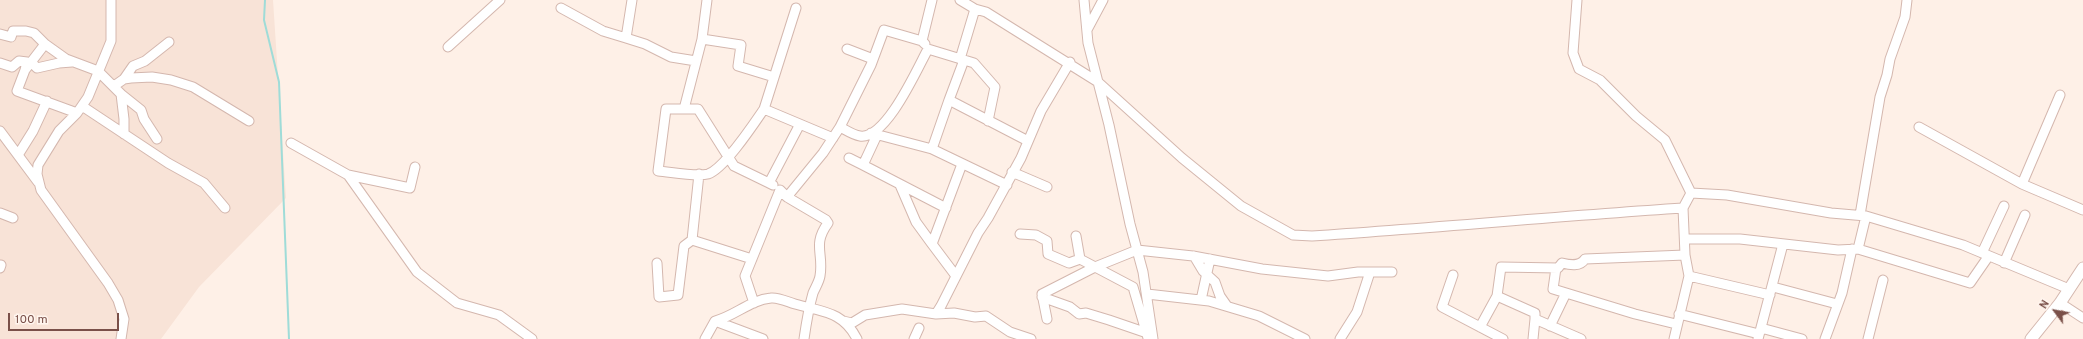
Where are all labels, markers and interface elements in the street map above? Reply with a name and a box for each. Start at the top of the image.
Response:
north arrow [2035,291,2075,331]
text: N [2037,298,2053,312]
scale bar [10,305,121,331]
text: 100 m [15,312,48,328]

